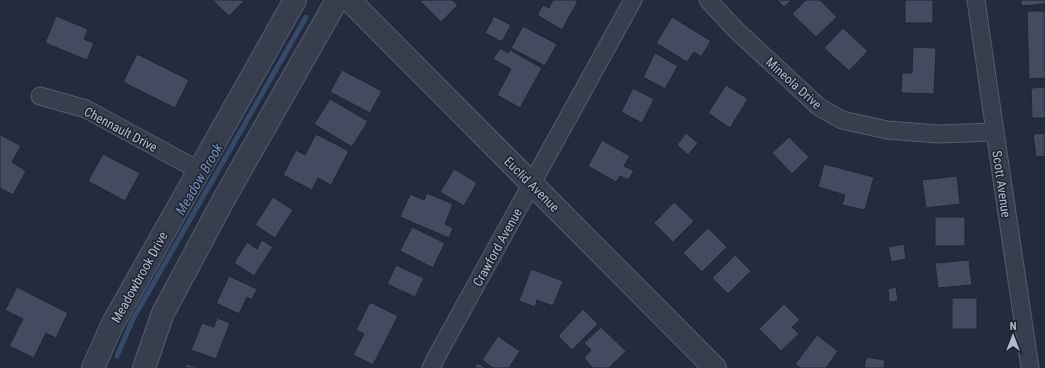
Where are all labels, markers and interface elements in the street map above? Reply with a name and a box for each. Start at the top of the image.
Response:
street label: Mineola Drive [763,54,825,112]
street label: Chennault Drive [82,104,160,155]
water label: Meadow Brook [172,140,226,218]
street label: Scott Avenue [989,150,1014,218]
street label: Euclid Avenue [501,154,562,215]
street label: Crawford Avenue [470,206,525,289]
street label: Meadowbrook Drive [108,229,171,325]
north arrow [993,316,1033,356]
text: N [1010,320,1017,333]

